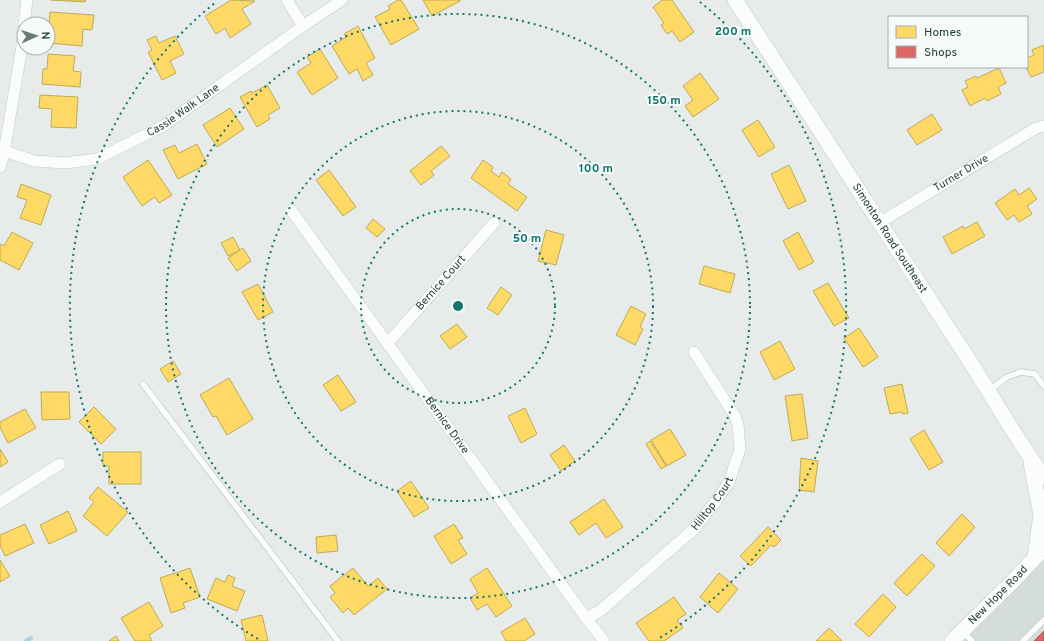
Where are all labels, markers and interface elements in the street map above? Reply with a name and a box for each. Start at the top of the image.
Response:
north arrow [16,16,56,56]
legend [888,16,1028,68]
text: 200 m [715,24,751,40]
text: Homes [924,25,961,41]
text: N [38,31,52,40]
text: Shops [924,45,957,61]
street label: Cassie Walk Lane [144,81,222,140]
text: 150 m [647,93,681,109]
street label: Turner Drive [931,151,991,195]
text: 100 m [579,161,613,177]
street label: Simonton Road Southeast [849,181,930,296]
text: 50 m [513,231,541,247]
street label: Bernice Court [413,253,469,314]
centre of rings [451,299,465,313]
street label: Bernice Drive [422,394,472,457]
street label: Hilltop Court [688,475,737,533]
street label: New Hope Road [966,563,1031,628]

